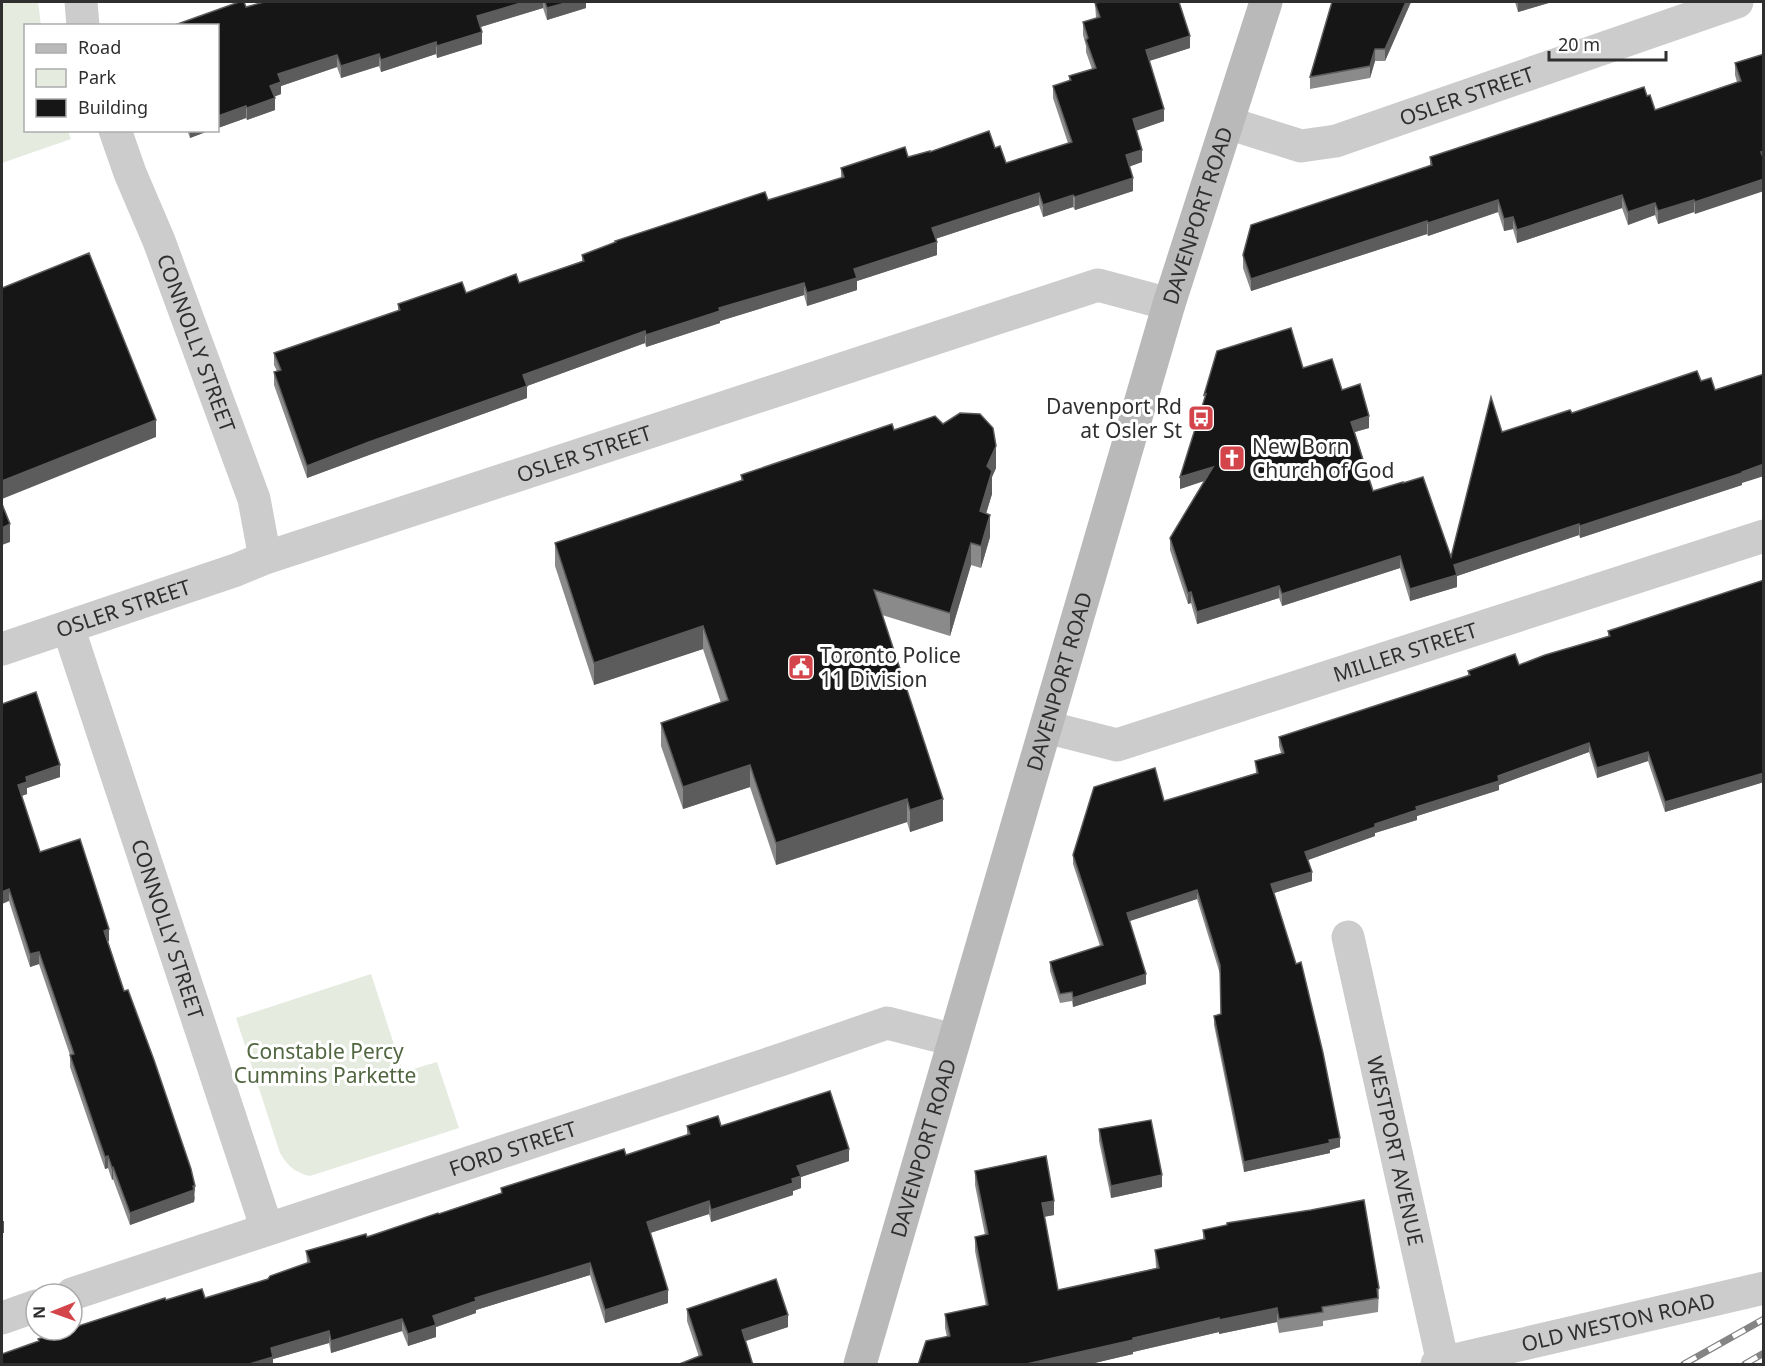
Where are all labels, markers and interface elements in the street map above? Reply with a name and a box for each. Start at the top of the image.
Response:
legend [24,24,219,132]
scale bar [1549,24,1666,62]
text: 20 m [1558,32,1600,56]
text: Road [78,35,121,59]
street label: OSLER STREET [1396,59,1538,132]
text: Park [78,65,116,89]
text: Building [78,95,148,119]
street label: DAVENPORT ROAD [1156,123,1239,308]
street label: CONNOLLY STREET [151,250,242,436]
place label: Davenport Rd at Osler St [1046,392,1182,444]
bus stop icon: Davenport Rd at Osler St [1186,403,1216,433]
street label: OSLER STREET [513,418,655,489]
place label: New Born Church of God [1252,432,1394,484]
church icon: New Born Church of God [1217,443,1247,473]
street label: OSLER STREET [52,572,195,644]
street label: DAVENPORT ROAD [1020,589,1098,774]
street label: MILLER STREET [1330,615,1481,688]
place label: Toronto Police 11 Division [820,641,961,693]
public building icon: Toronto Police 11 Division [786,652,816,682]
street label: CONNOLLY STREET [125,835,211,1023]
park label: Constable Percy Cummins Parkette [234,1037,416,1089]
street label: WESTPORT AVENUE [1361,1053,1430,1248]
street label: DAVENPORT ROAD [884,1055,962,1241]
street label: FORD STREET [445,1114,580,1182]
north arrow [24,1282,84,1342]
street label: OLD WESTON ROAD [1519,1286,1718,1358]
text: N [28,1306,50,1319]

